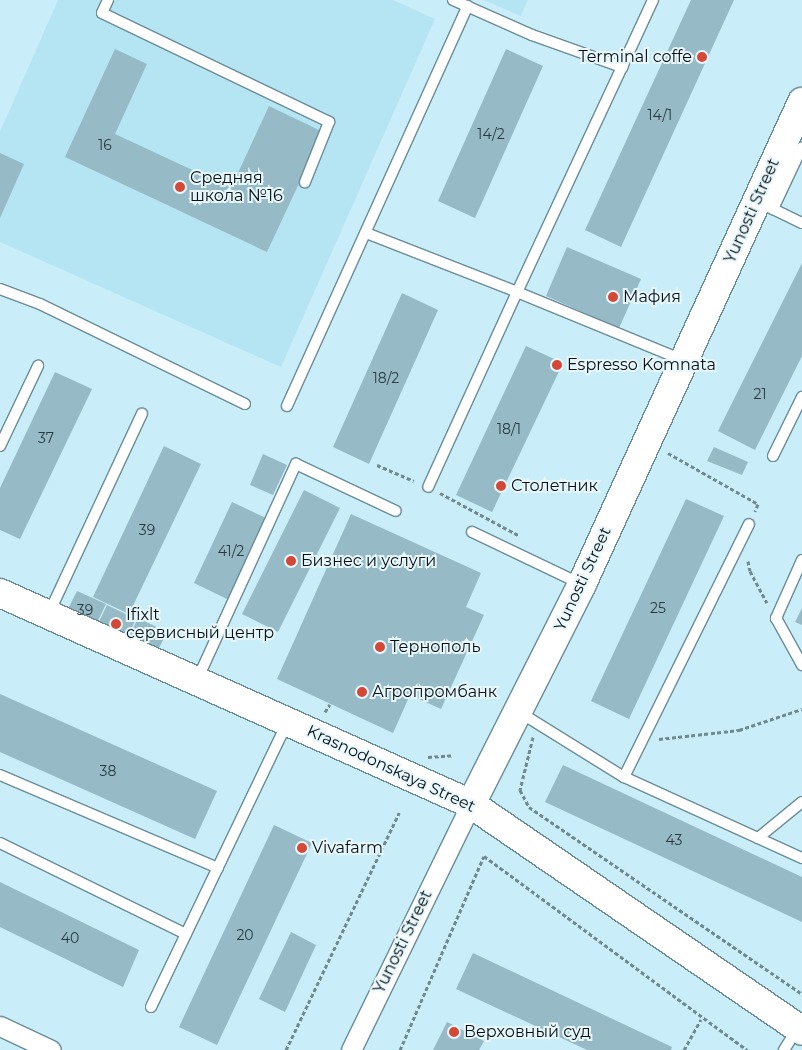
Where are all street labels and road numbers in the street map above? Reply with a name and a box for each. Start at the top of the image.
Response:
street label: Yunosti Street [720,156,784,266]
street label: Yunosti Street [551,524,615,634]
street label: Krasnodonskaya Street [304,722,478,816]
street label: Yunosti Street [370,887,436,997]

